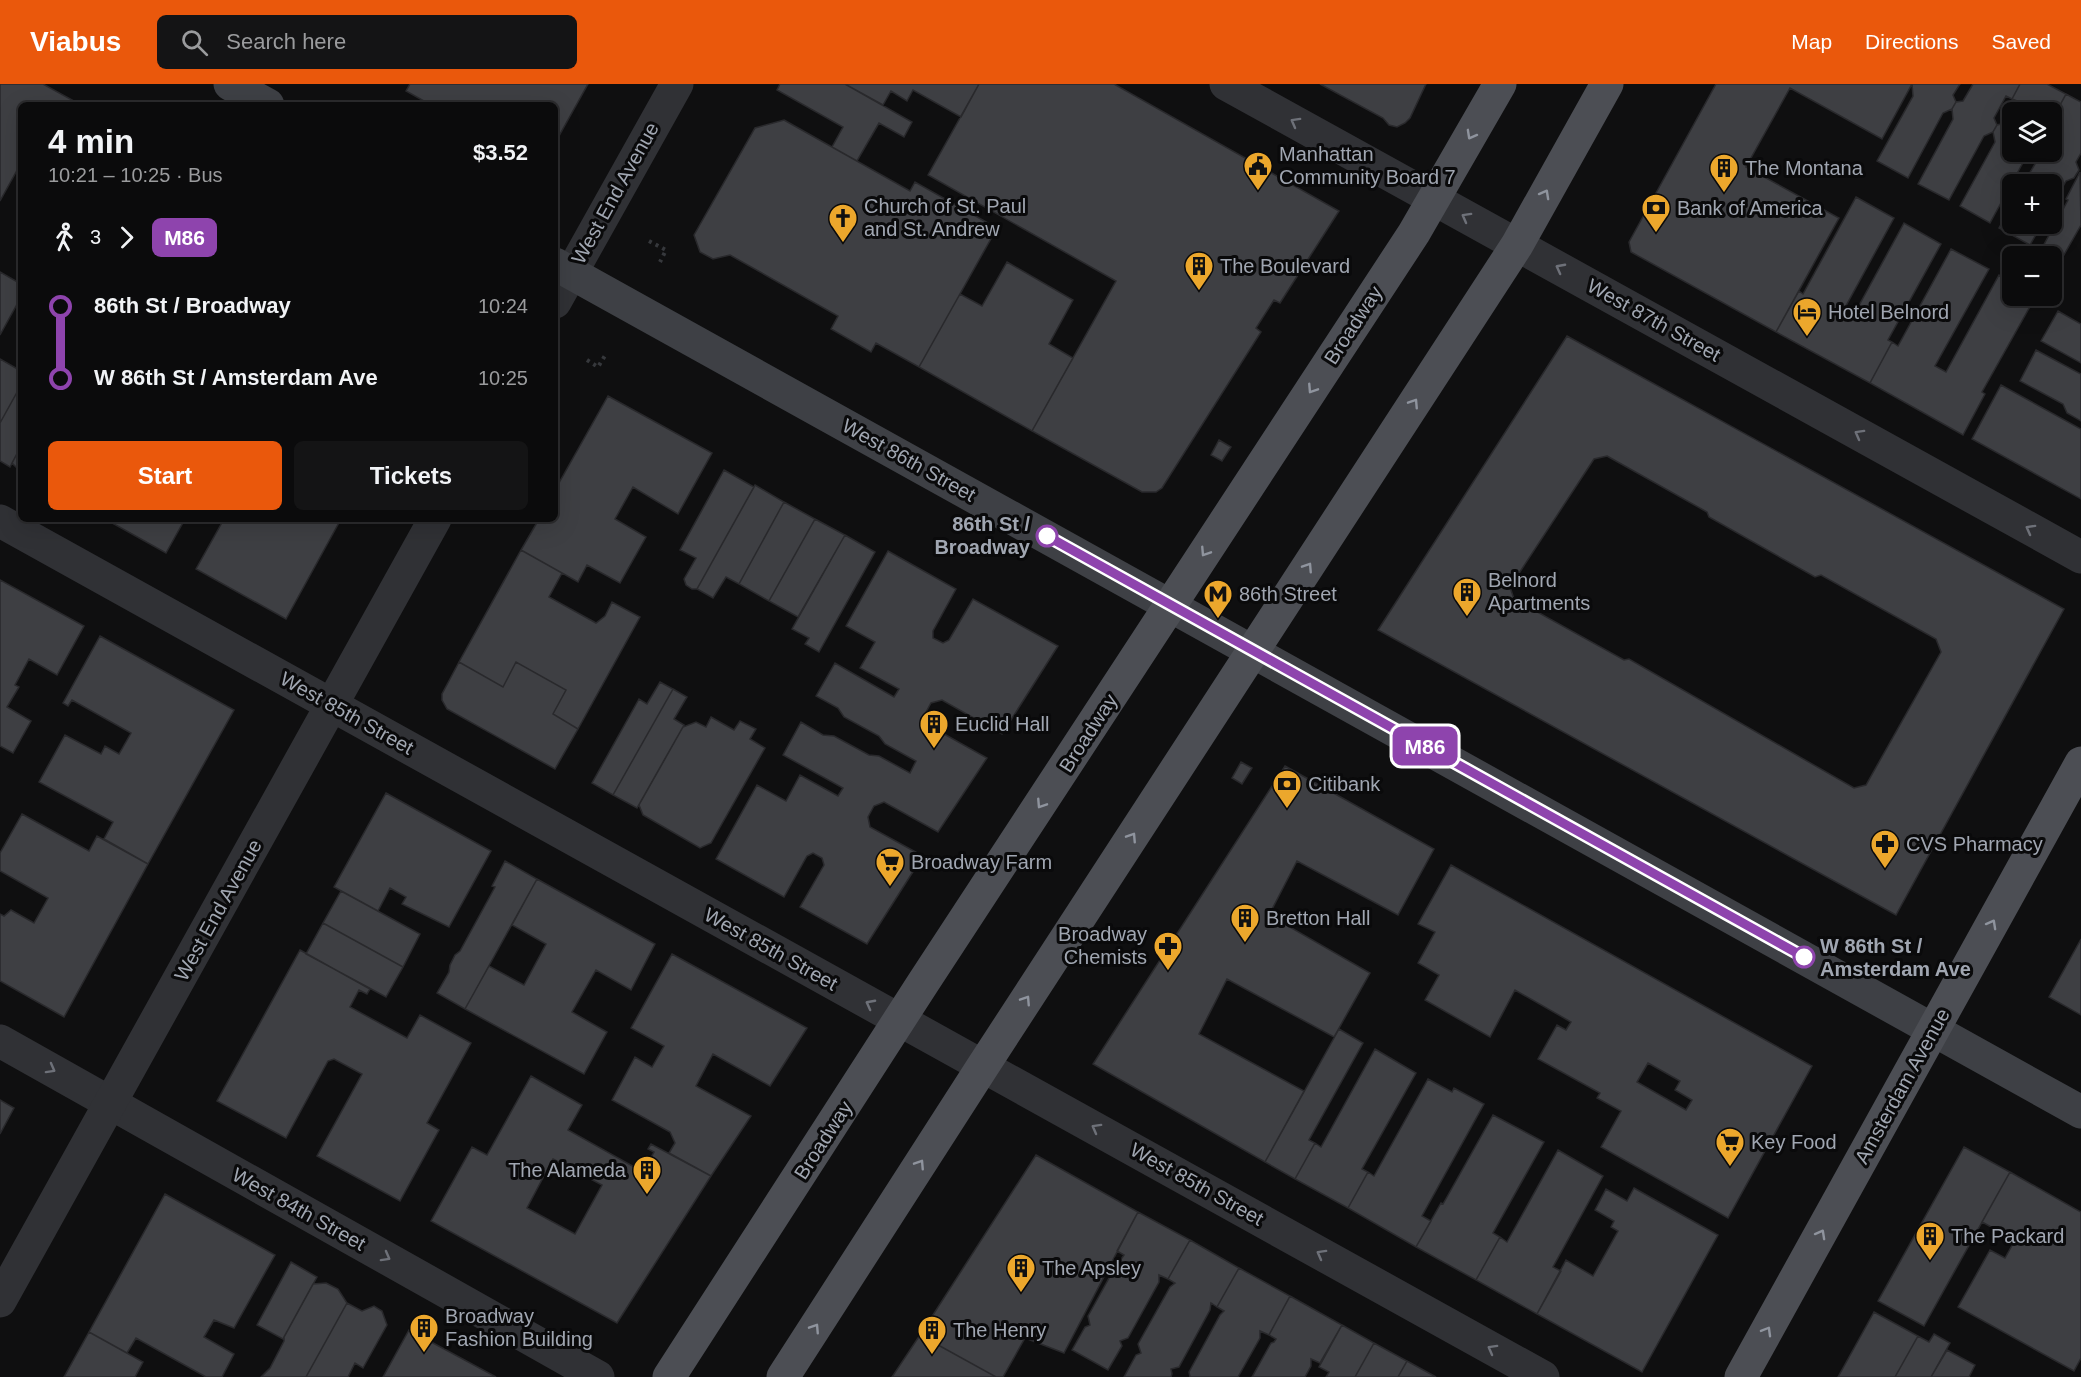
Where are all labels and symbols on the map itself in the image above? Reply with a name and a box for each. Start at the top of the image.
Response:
street label: West End Avenue [567,118,663,268]
one-way arrow [1291,118,1301,129]
one-way arrow [1467,129,1478,139]
place label: Manhattan Community Board 7 [1279,143,1456,188]
public building icon: Manhattan Community Board 7 [1242,150,1274,192]
building icon: The Montana [1708,152,1740,194]
place label: The Montana [1745,157,1864,179]
one-way arrow [1538,190,1549,200]
bank icon: Bank of America [1640,192,1672,234]
place label: Church of St. Paul and St. Andrew [864,195,1026,240]
place label: Bank of America [1677,197,1824,219]
church icon: Church of St. Paul and St. Andrew [827,202,859,244]
one-way arrow [1462,213,1472,224]
building icon: The Boulevard [1183,250,1215,292]
place label: The Boulevard [1220,255,1350,277]
one-way arrow [1556,264,1567,276]
street label: West 87th Street [1584,274,1725,366]
street label: Broadway [1320,282,1386,368]
hotel icon: Hotel Belnord [1791,296,1823,338]
place label: Hotel Belnord [1828,301,1949,323]
one-way arrow [1307,383,1319,393]
one-way arrow [1406,399,1418,409]
street label: West 86th Street [839,414,980,506]
one-way arrow [1855,430,1866,441]
place label: 86th St / Broadway [934,513,1031,558]
marker: 86th St / Broadway [1036,525,1058,547]
one-way arrow [2026,525,2036,536]
one-way arrow [1200,546,1212,556]
one-way arrow [1300,562,1311,573]
place label: Belnord Apartments [1488,569,1590,614]
building icon: Belnord Apartments [1451,576,1483,618]
metro station icon: 86th Street [1202,578,1234,620]
place label: 86th Street [1239,583,1337,605]
street label: West 85th Street [277,667,418,759]
street label: Broadway [1055,690,1121,776]
building icon: Euclid Hall [918,708,950,750]
place label: Euclid Hall [955,713,1049,735]
line badge: M86 [1390,726,1460,766]
bank icon: Citibank [1271,768,1303,810]
place label: Citibank [1308,773,1381,795]
one-way arrow [1037,797,1048,808]
pharmacy icon: CVS Pharmacy [1869,828,1901,870]
one-way arrow [1125,832,1136,843]
place label: CVS Pharmacy [1906,833,2043,855]
street label: West End Avenue [170,835,266,985]
supermarket icon: Broadway Farm [874,846,906,888]
place label: Broadway Farm [911,851,1052,873]
building icon: Bretton Hall [1229,902,1261,944]
street label: West 85th Street [701,903,842,995]
place label: Bretton Hall [1266,907,1371,929]
one-way arrow [1985,920,1996,931]
place label: Broadway Chemists [1058,923,1147,968]
pharmacy icon: Broadway Chemists [1152,930,1184,972]
place label: W 86th St / Amsterdam Ave [1820,935,1971,980]
marker: W 86th St / Amsterdam Ave [1793,946,1815,968]
one-way arrow [1019,996,1030,1007]
one-way arrow [866,1000,876,1011]
street label: Amsterdam Avenue [1850,1005,1954,1167]
one-way arrow [45,1062,55,1073]
street label: Broadway [790,1097,856,1183]
one-way arrow [1092,1124,1102,1135]
supermarket icon: Key Food [1714,1126,1746,1168]
place label: Key Food [1751,1131,1837,1153]
street label: West 85th Street [1127,1138,1268,1230]
building icon: The Alameda [631,1154,663,1196]
place label: The Alameda [508,1159,627,1181]
one-way arrow [913,1160,924,1171]
street label: West 84th Street [229,1163,370,1255]
building icon: The Packard [1914,1220,1946,1262]
place label: The Packard [1951,1225,2064,1247]
one-way arrow [1814,1230,1825,1240]
one-way arrow [380,1250,390,1262]
one-way arrow [1317,1250,1328,1261]
building icon: The Apsley [1005,1252,1037,1294]
place label: The Apsley [1042,1257,1141,1279]
place label: Broadway Fashion Building [445,1305,593,1350]
building icon: Broadway Fashion Building [408,1312,440,1354]
building icon: The Henry [916,1314,948,1356]
place label: The Henry [953,1319,1046,1341]
one-way arrow [807,1324,819,1334]
one-way arrow [1760,1327,1771,1337]
one-way arrow [1488,1344,1498,1356]

